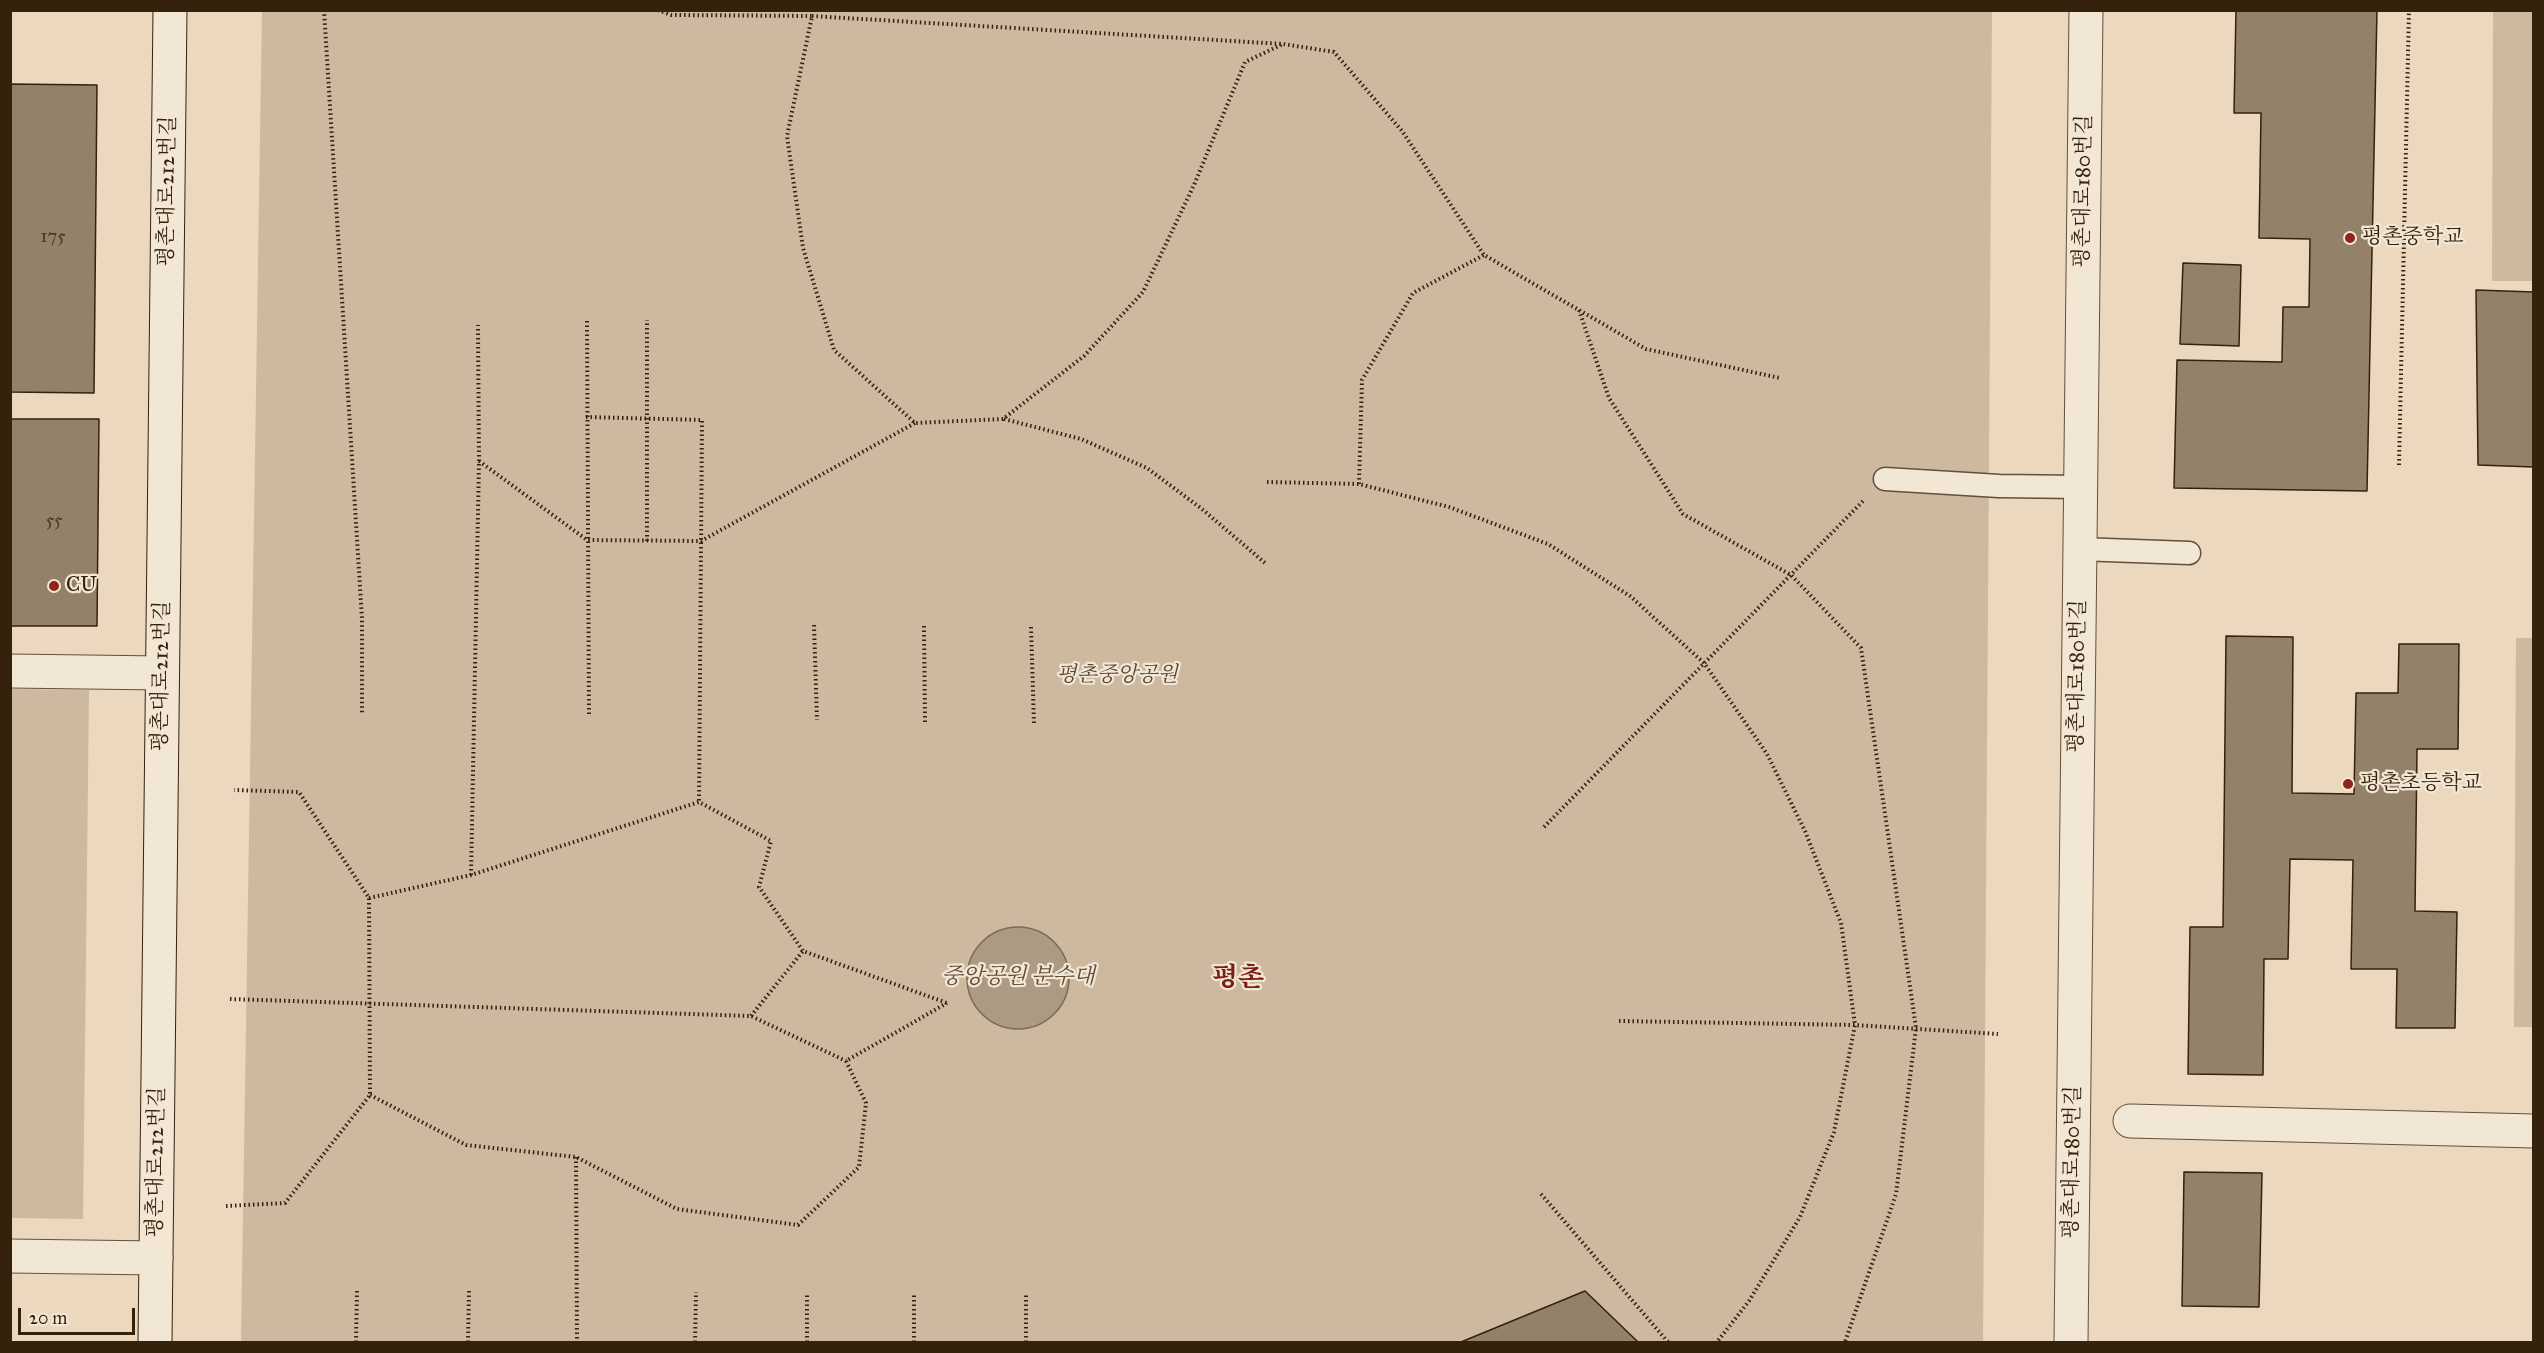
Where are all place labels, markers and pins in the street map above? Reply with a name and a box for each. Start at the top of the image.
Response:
place label: 평촌중학교 [2362,225,2463,251]
marker: 평촌중학교 [2343,231,2357,245]
place label: CU [66,573,97,599]
marker: CU [47,579,61,593]
place label: 평촌초등학교 [2360,771,2482,797]
marker: 평촌초등학교 [2341,777,2355,791]

